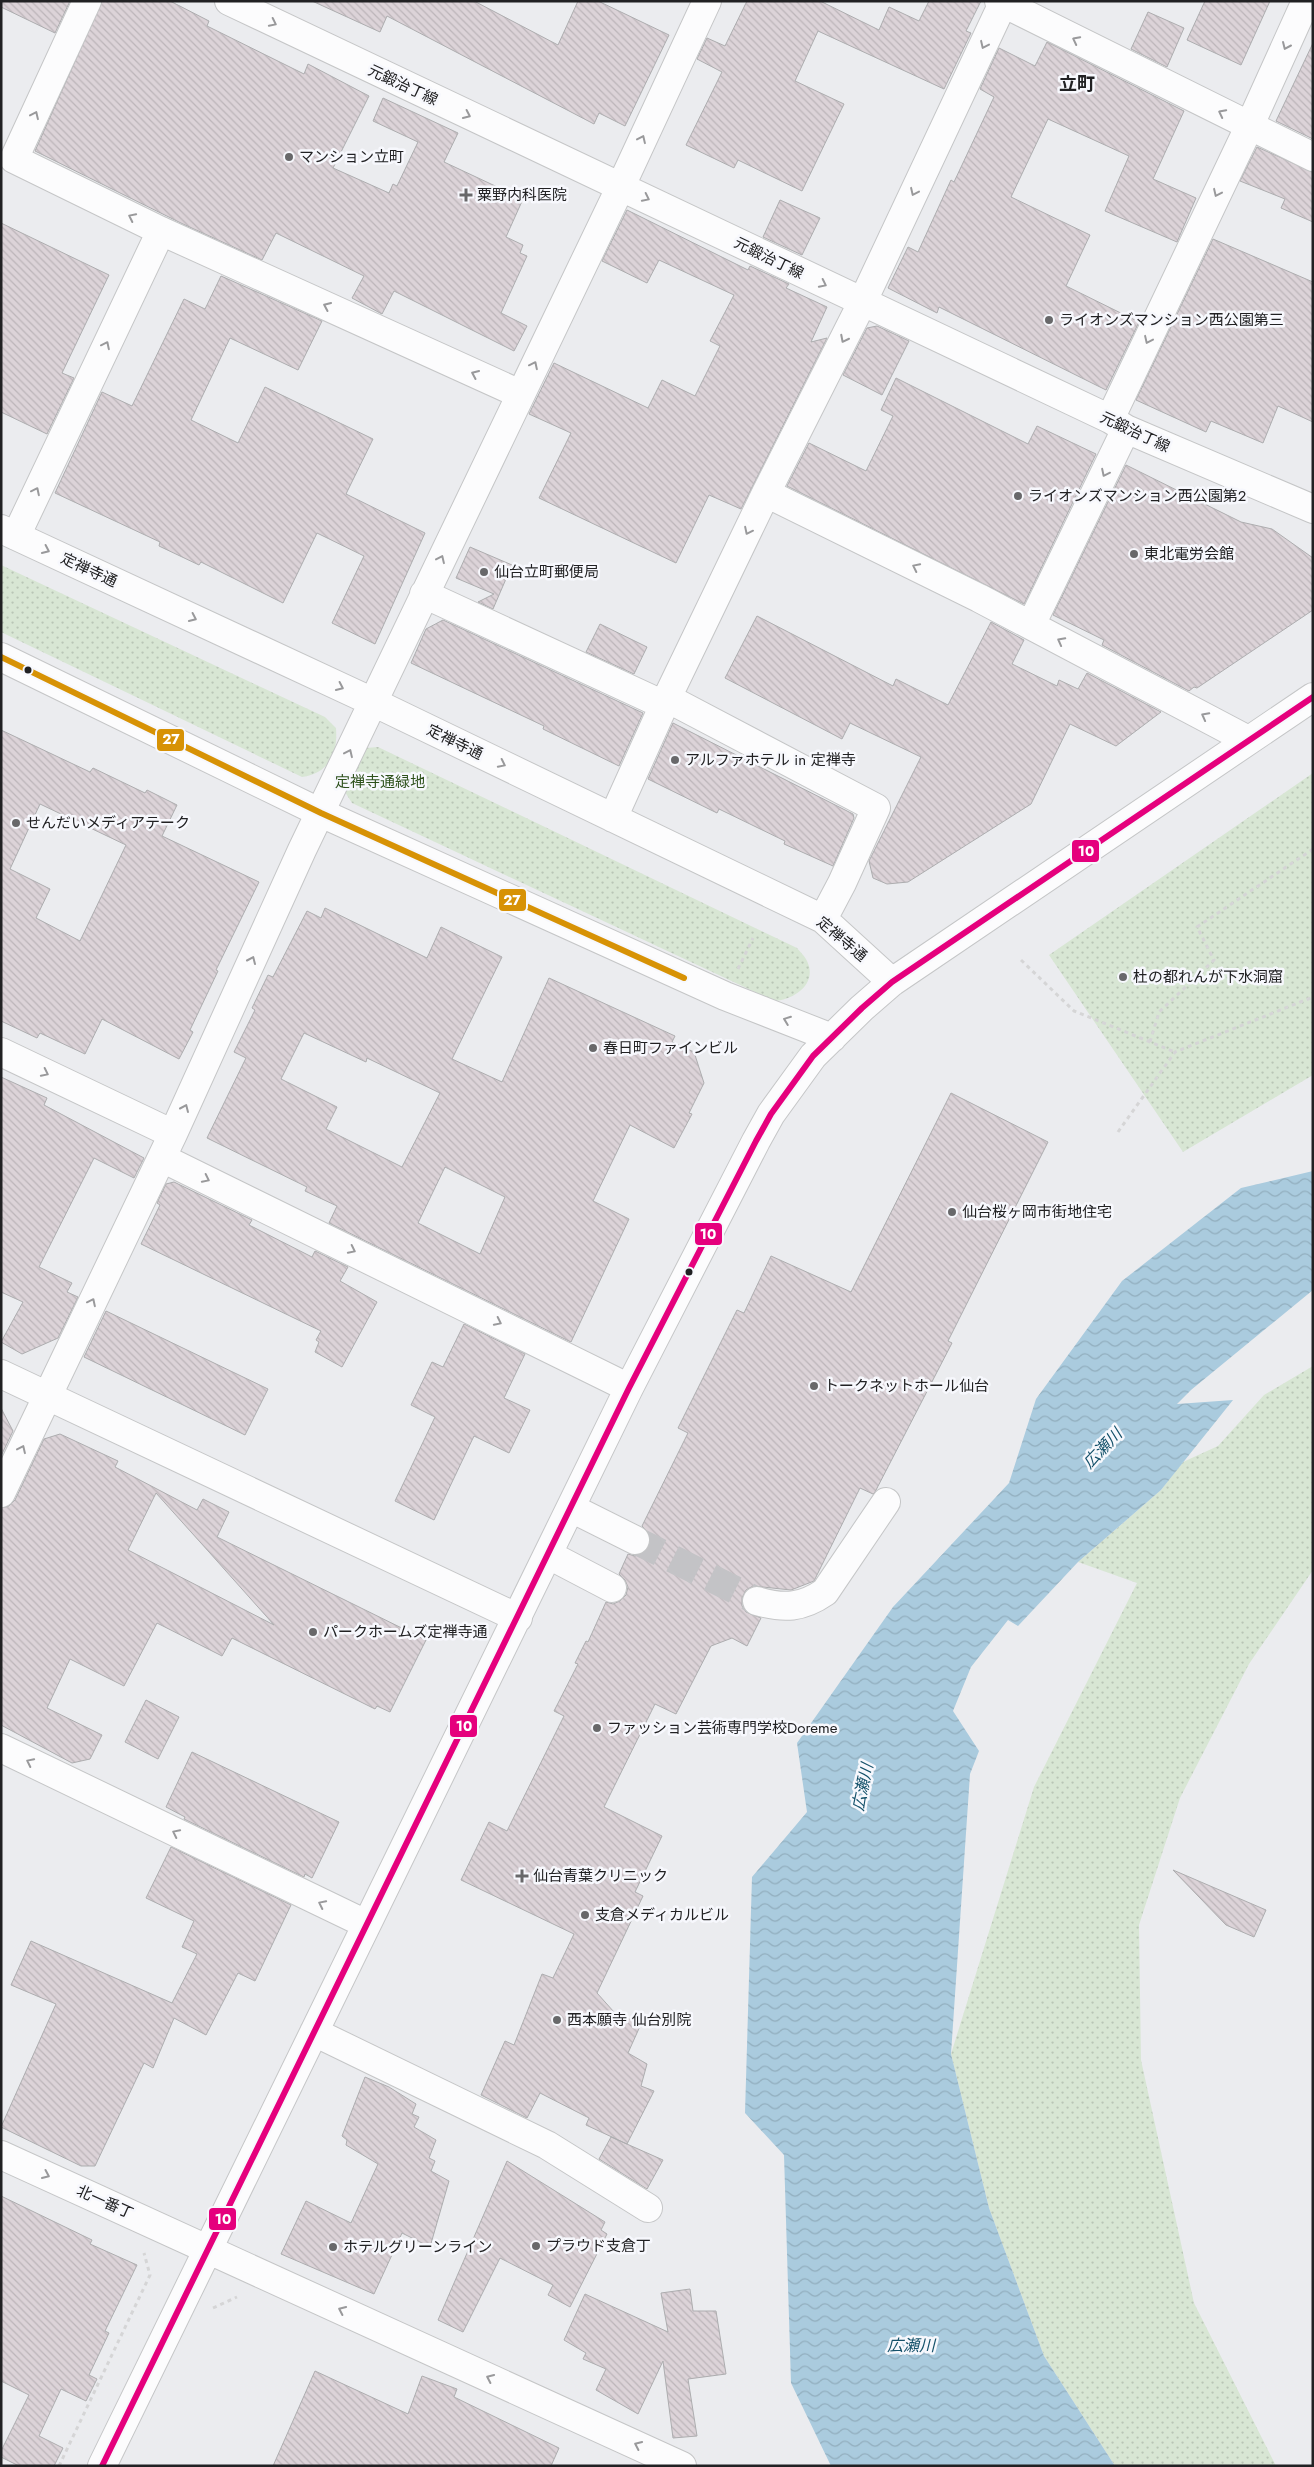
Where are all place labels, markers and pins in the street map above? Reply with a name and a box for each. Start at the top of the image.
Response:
place label: マンション立町 [299,146,404,168]
marker: マンション立町 [283,151,295,163]
place label: 粟野内科医院 [477,184,567,206]
marker: 粟野内科医院 [459,188,473,202]
place label: ライオンズマンション西公園第三 [1059,309,1284,331]
marker: ライオンズマンション西公園第三 [1043,314,1055,326]
place label: ライオンズマンション西公園第2 [1028,485,1246,507]
marker: ライオンズマンション西公園第2 [1012,490,1024,502]
place label: 東北電労会館 [1144,543,1234,565]
marker: 東北電労会館 [1128,548,1140,560]
place label: 仙台立町郵便局 [494,561,599,583]
marker: 仙台立町郵便局 [478,566,490,578]
unlabelled marker [23,665,33,675]
place label: アルファホテル in 定禅寺 [685,749,856,771]
marker: アルファホテル in 定禅寺 [669,754,681,766]
place label: せんだいメディアテーク [26,812,190,834]
marker: せんだいメディアテーク [10,817,22,829]
place label: 杜の都れんが下水洞窟 [1133,966,1283,988]
marker: 杜の都れんが下水洞窟 [1117,971,1129,983]
place label: 春日町ファインビル [603,1037,738,1059]
marker: 春日町ファインビル [587,1042,599,1054]
place label: 仙台桜ヶ岡市街地住宅 [962,1201,1112,1223]
marker: 仙台桜ヶ岡市街地住宅 [946,1206,958,1218]
unlabelled marker [684,1267,694,1277]
place label: トークネットホール仙台 [824,1375,989,1397]
marker: トークネットホール仙台 [808,1380,820,1392]
place label: パークホームズ定禅寺通 [323,1621,488,1643]
marker: パークホームズ定禅寺通 [307,1626,319,1638]
place label: ファッション芸術専門学校Doreme [607,1717,838,1739]
marker: ファッション芸術専門学校Doreme [591,1722,603,1734]
place label: 仙台青葉クリニック [533,1865,668,1887]
marker: 仙台青葉クリニック [515,1869,529,1883]
place label: 支倉メディカルビル [595,1904,729,1926]
marker: 支倉メディカルビル [579,1909,591,1921]
place label: 西本願寺 仙台別院 [567,2009,692,2031]
marker: 西本願寺 仙台別院 [551,2014,563,2026]
place label: プラウド支倉丁 [546,2235,651,2257]
place label: ホテルグリーンライン [343,2236,492,2258]
marker: プラウド支倉丁 [530,2240,542,2252]
marker: ホテルグリーンライン [327,2241,339,2253]

